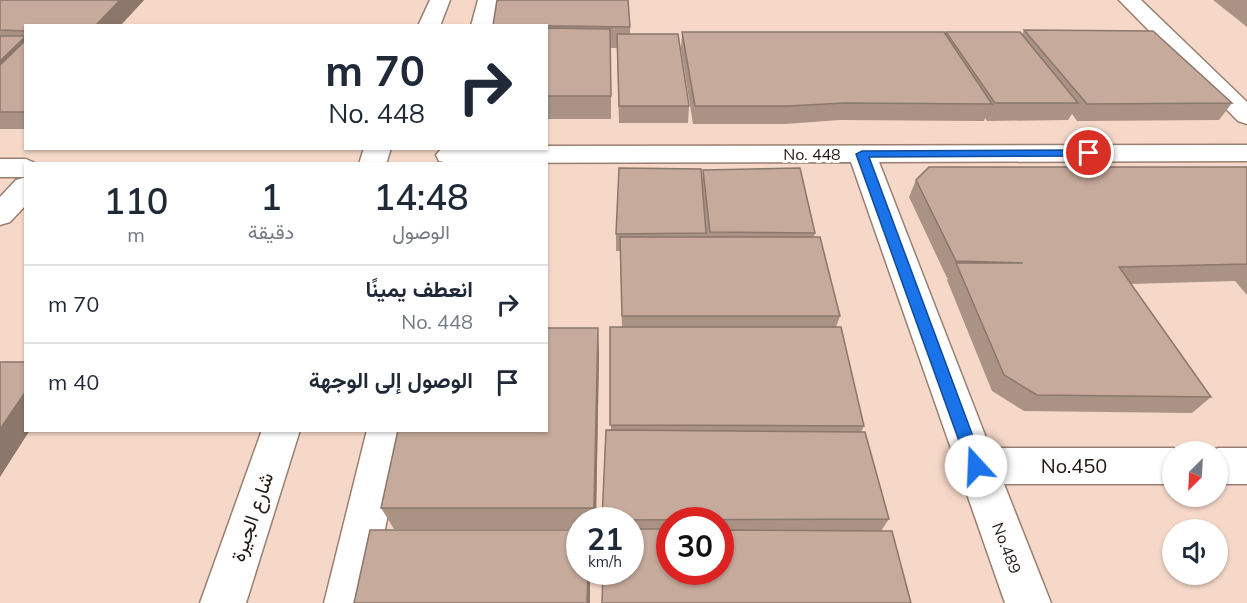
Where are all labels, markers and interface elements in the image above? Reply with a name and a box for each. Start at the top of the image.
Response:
text: 70 m [325,44,425,97]
icon: right [446,48,524,126]
text: No. 448 [328,96,425,130]
pin [1063,127,1114,178]
icon: arrive [1072,136,1105,169]
street label: No. 448 [783,144,841,164]
text: 1 [260,174,282,219]
text: 14:48 [374,174,469,219]
text: 110 [104,178,168,223]
text: دقيقة [248,219,294,244]
text: الوصول [392,219,450,244]
text: m [127,222,145,247]
text: انعطف يمينًا [366,275,473,303]
icon: right [491,288,524,321]
text: 70 m [48,290,99,318]
text: No. 448 [401,309,473,334]
text: الوصول إلى الوجهة [309,366,473,394]
icon: arrive [491,366,524,399]
text: 40 m [48,368,99,396]
position arrow [944,434,1008,498]
north arrow [1162,441,1228,507]
map controls [1162,441,1228,585]
street label: No.450 [1041,453,1107,478]
street label: شارع الجيرة [225,469,280,565]
speed limit sign: 30 [656,507,734,585]
button: sound [1162,519,1228,585]
text: 21 [587,520,623,558]
street label: No.489 [988,520,1026,576]
text: km/h [588,552,622,571]

